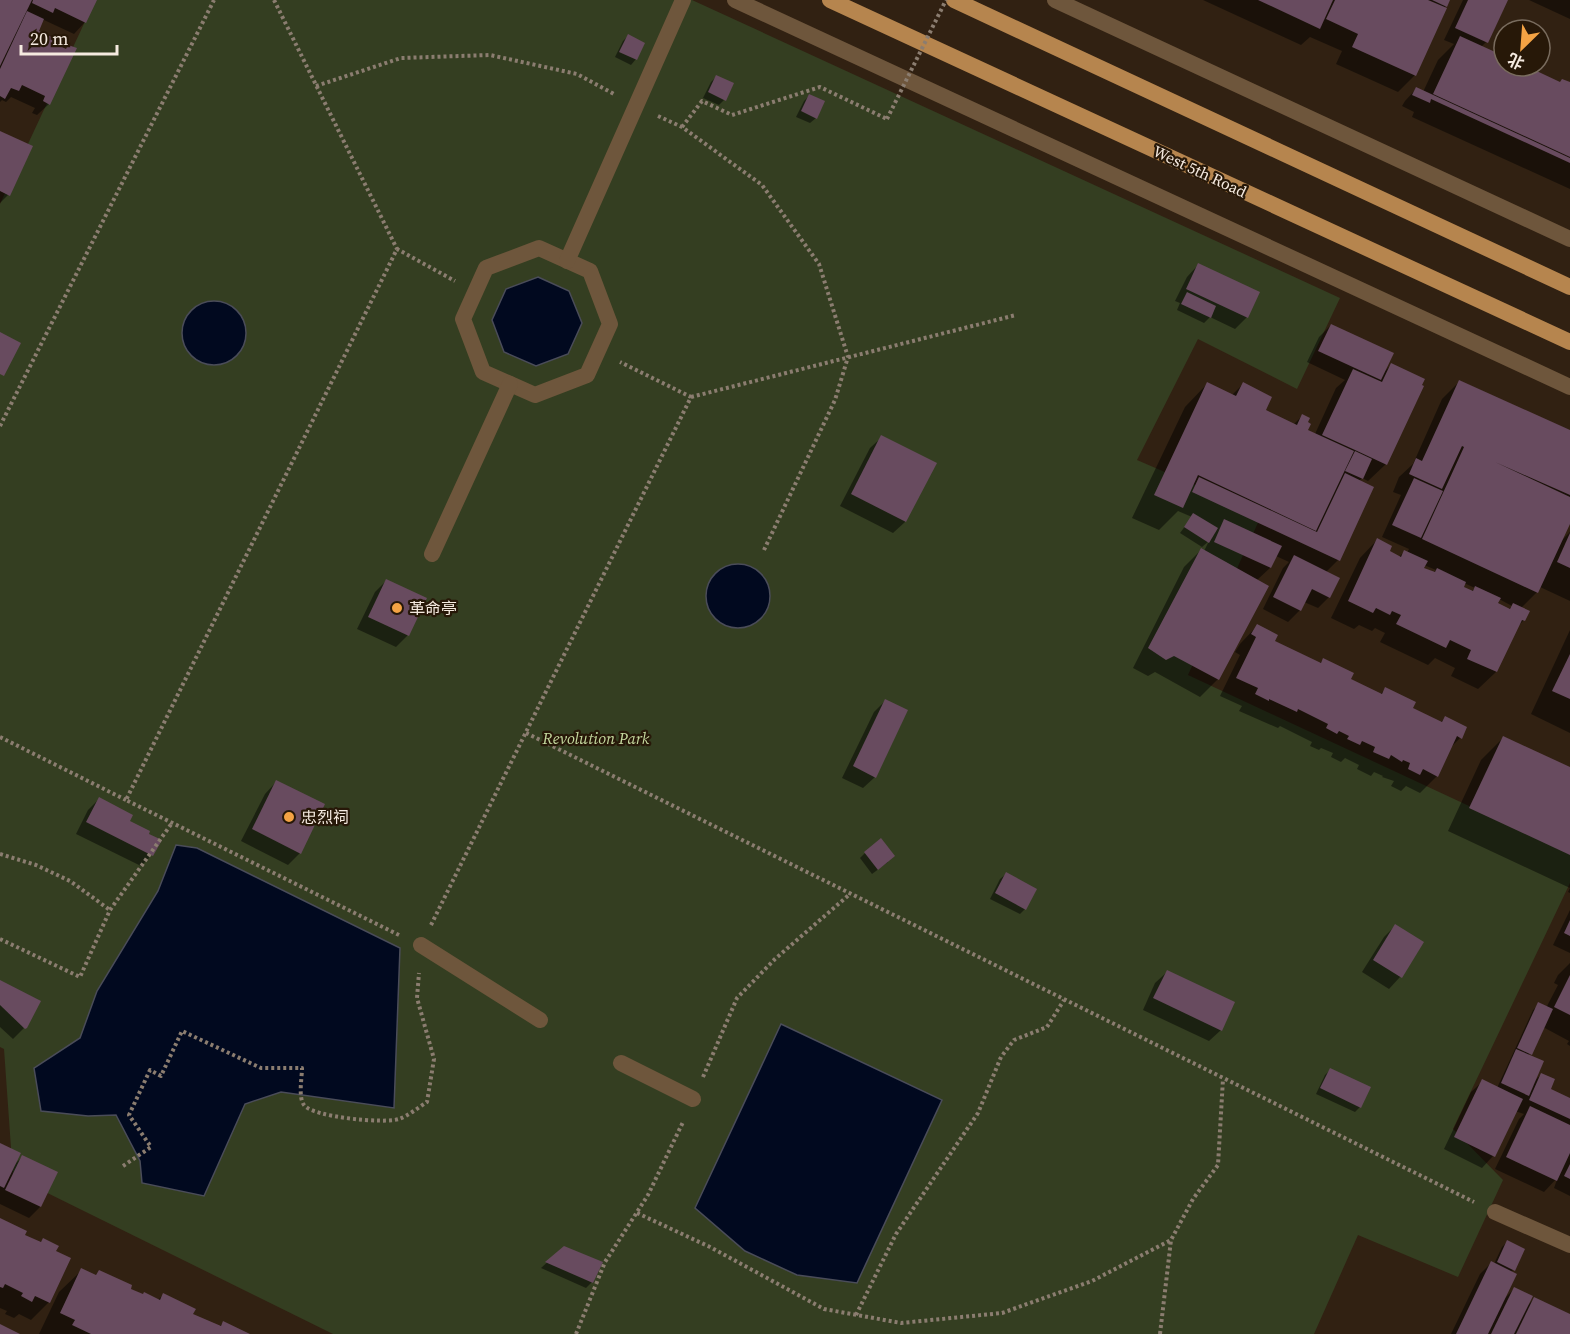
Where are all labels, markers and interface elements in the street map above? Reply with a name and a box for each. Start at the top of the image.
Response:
scale bar [21,18,117,56]
north arrow [1492,18,1552,78]
text: 20 m [30,26,68,51]
text: 北 [1504,48,1528,75]
street label: West 5th Road [1150,140,1250,202]
place label: 革命亭 [409,597,457,619]
marker: 革命亭 [390,601,404,615]
park label: Revolution Park [542,727,650,749]
place label: 忠烈祠 [301,806,349,828]
marker: 忠烈祠 [282,810,296,824]

